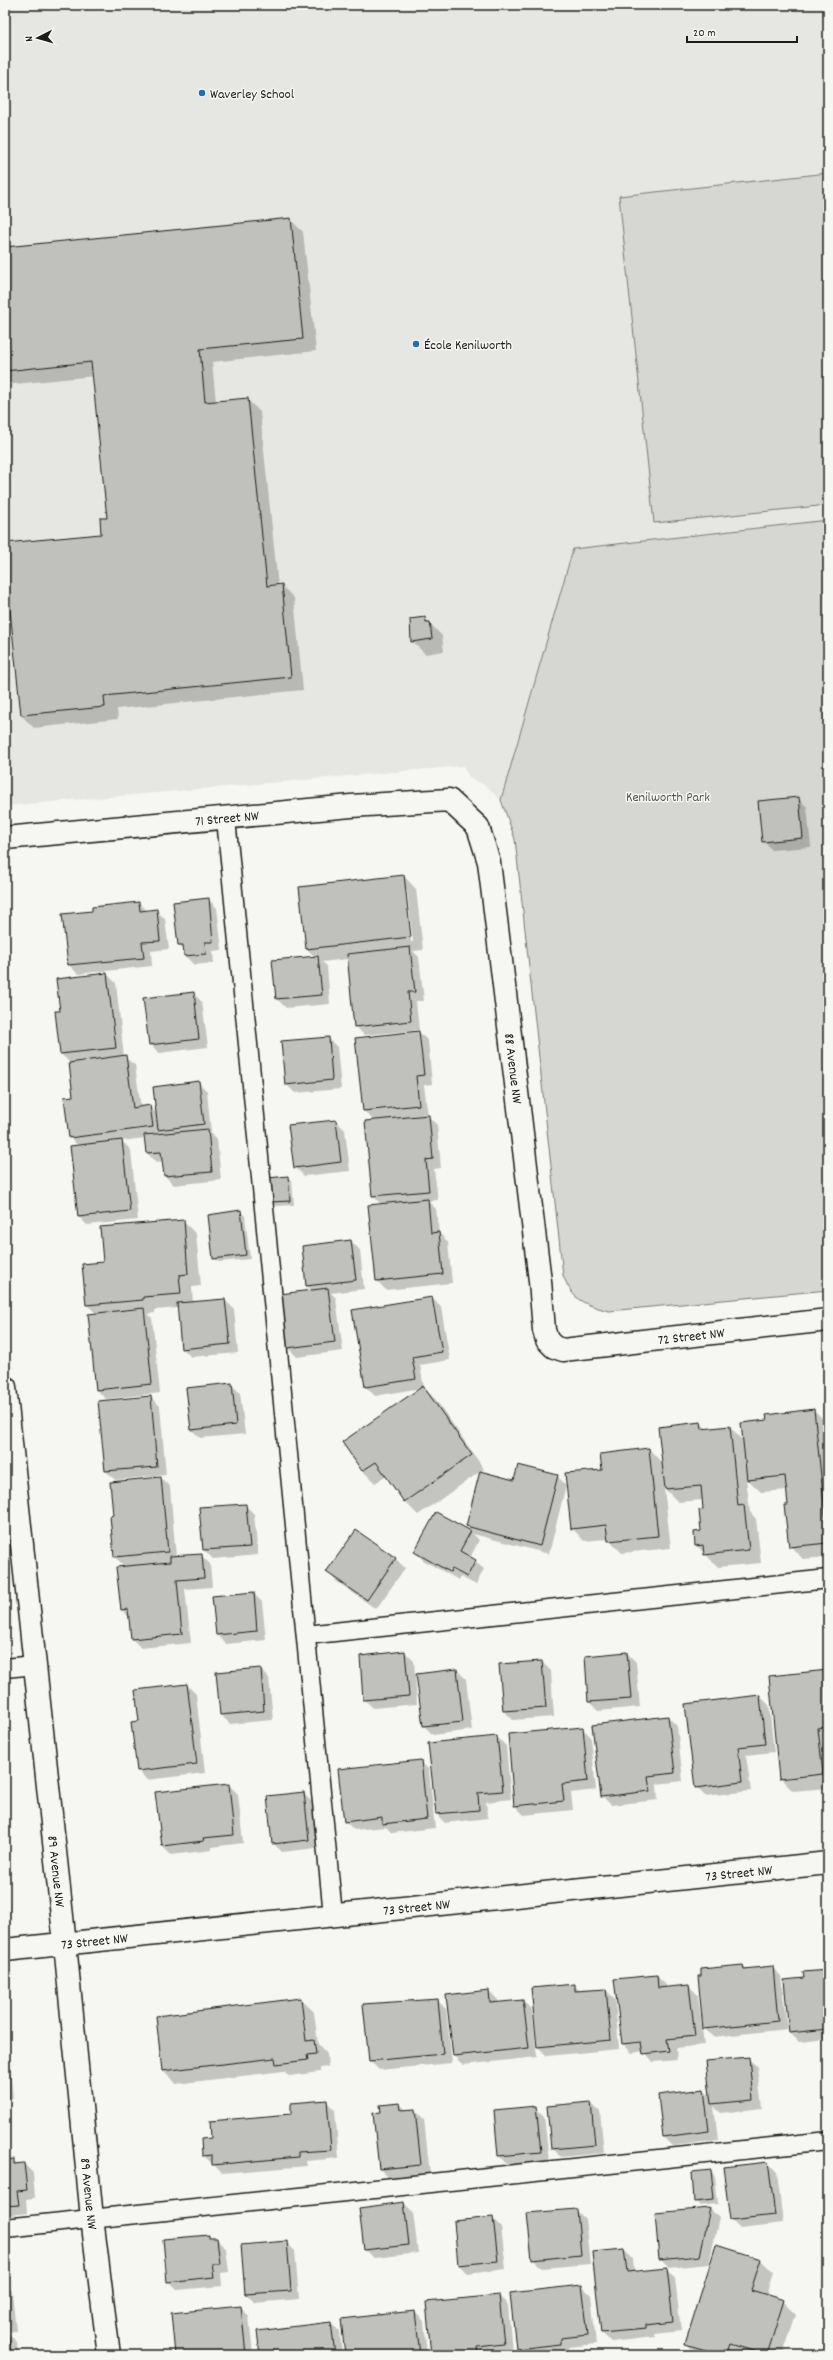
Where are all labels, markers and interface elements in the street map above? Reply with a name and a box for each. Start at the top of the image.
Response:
north arrow [18,18,58,58]
scale bar [687,18,797,44]
text: 20 m [693,25,716,42]
text: N [22,35,38,42]
place label: Waverley School [210,85,295,105]
marker: Waverley School [197,88,207,98]
place label: École Kenilworth [424,336,512,356]
marker: École Kenilworth [411,339,421,349]
park label: Kenilworth Park [626,788,710,808]
street label: 71 Street NW [194,806,261,832]
street label: 88 Avenue NW [498,1032,526,1106]
street label: 72 Street NW [657,1324,727,1351]
street label: 89 Avenue NW [41,1835,69,1909]
street label: 73 Street NW [705,1861,774,1888]
street label: 73 Street NW [383,1895,452,1922]
street label: 73 Street NW [60,1929,130,1956]
street label: 89 Avenue NW [74,2157,101,2232]

